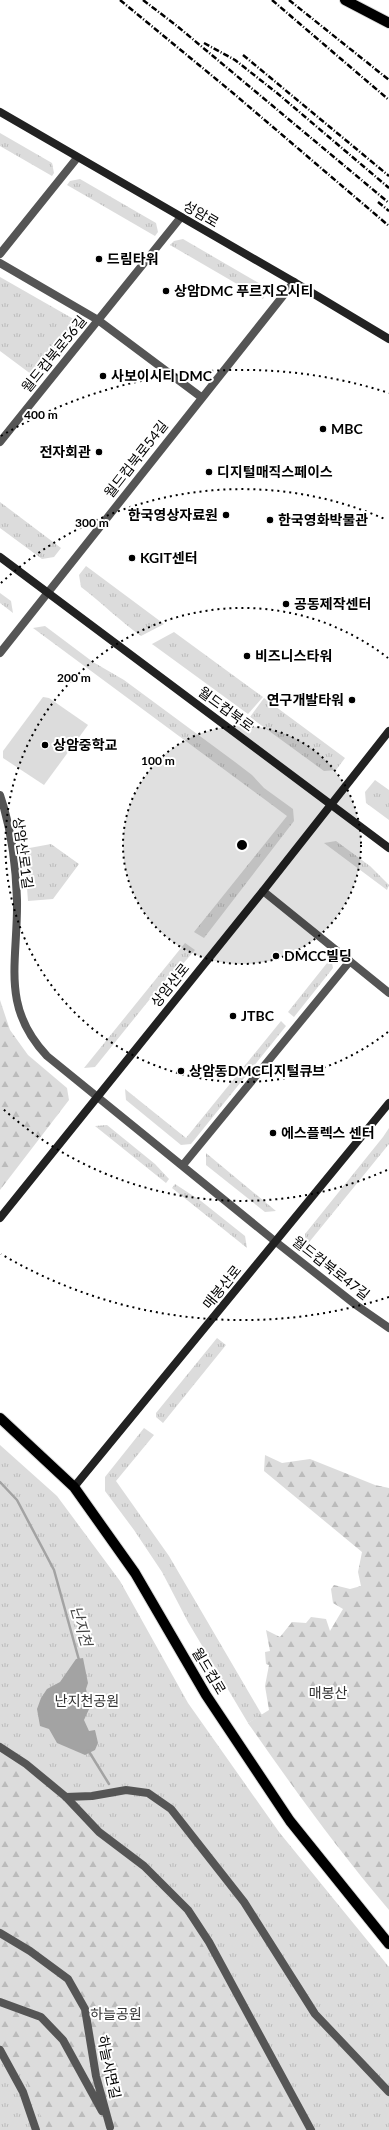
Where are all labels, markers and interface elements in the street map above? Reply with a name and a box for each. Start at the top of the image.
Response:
street label: 성암로 [180,197,222,231]
place label: 드림타워 [107,250,159,267]
marker: 드림타워 [94,254,104,264]
place label: 상암DMC 푸르지오시티 [174,282,314,299]
marker: 상암DMC 푸르지오시티 [161,286,171,296]
street label: 월드컵북로56길 [18,312,90,395]
place label: 사보이시티 DMC [111,367,213,384]
marker: 사보이시티 DMC [98,371,108,381]
text: 400 m [24,407,58,422]
street label: 월드컵북로54길 [100,417,171,501]
place label: MBC [331,420,363,437]
marker: MBC [318,424,328,434]
place label: 전자회관 [39,443,91,460]
marker: 전자회관 [94,447,104,457]
place label: 디지털매직스페이스 [217,463,333,480]
marker: 디지털매직스페이스 [204,467,214,477]
place label: 한국영상자료원 [128,506,218,523]
marker: 한국영상자료원 [221,510,231,520]
place label: 한국영화박물관 [278,511,368,528]
text: 300 m [75,515,109,530]
marker: 한국영화박물관 [265,515,275,525]
place label: KGIT센터 [140,549,198,566]
marker: KGIT센터 [127,553,137,563]
place label: 공동제작센터 [294,595,371,612]
marker: 공동제작센터 [281,599,291,609]
place label: 비즈니스타워 [255,647,332,664]
marker: 비즈니스타워 [242,651,252,661]
text: 200 m [57,670,91,685]
street label: 월드컵북로 [195,683,257,734]
place label: 연구개발타워 [267,691,344,708]
marker: 연구개발타워 [347,695,357,705]
place label: 상암중학교 [53,736,118,753]
marker: 상암중학교 [40,740,50,750]
text: 100 m [141,753,175,768]
street label: 상암산로1길 [10,816,37,890]
centre of rings [235,838,249,852]
place label: DMCC빌딩 [284,947,352,964]
marker: DMCC빌딩 [271,951,281,961]
street label: 상암산로 [147,959,193,1010]
place label: JTBC [241,1007,275,1024]
marker: JTBC [228,1011,238,1021]
place label: 상암동DMC디지털큐브 [189,1062,325,1079]
marker: 상암동DMC디지털큐브 [176,1066,186,1076]
place label: 에스플렉스 센터 [281,1124,375,1141]
marker: 에스플렉스 센터 [268,1128,278,1138]
street label: 월드컵북로47길 [289,1232,373,1303]
street label: 매봉산로 [199,1261,245,1312]
water label: 난지천 [68,1603,97,1650]
street label: 월드컵로 [189,1644,230,1697]
park label: 매봉산 [309,1684,347,1701]
park label: 난지천공원 [55,1692,119,1709]
park label: 하늘공원 [90,2005,142,2022]
street label: 하늘사면길 [94,2034,124,2100]

